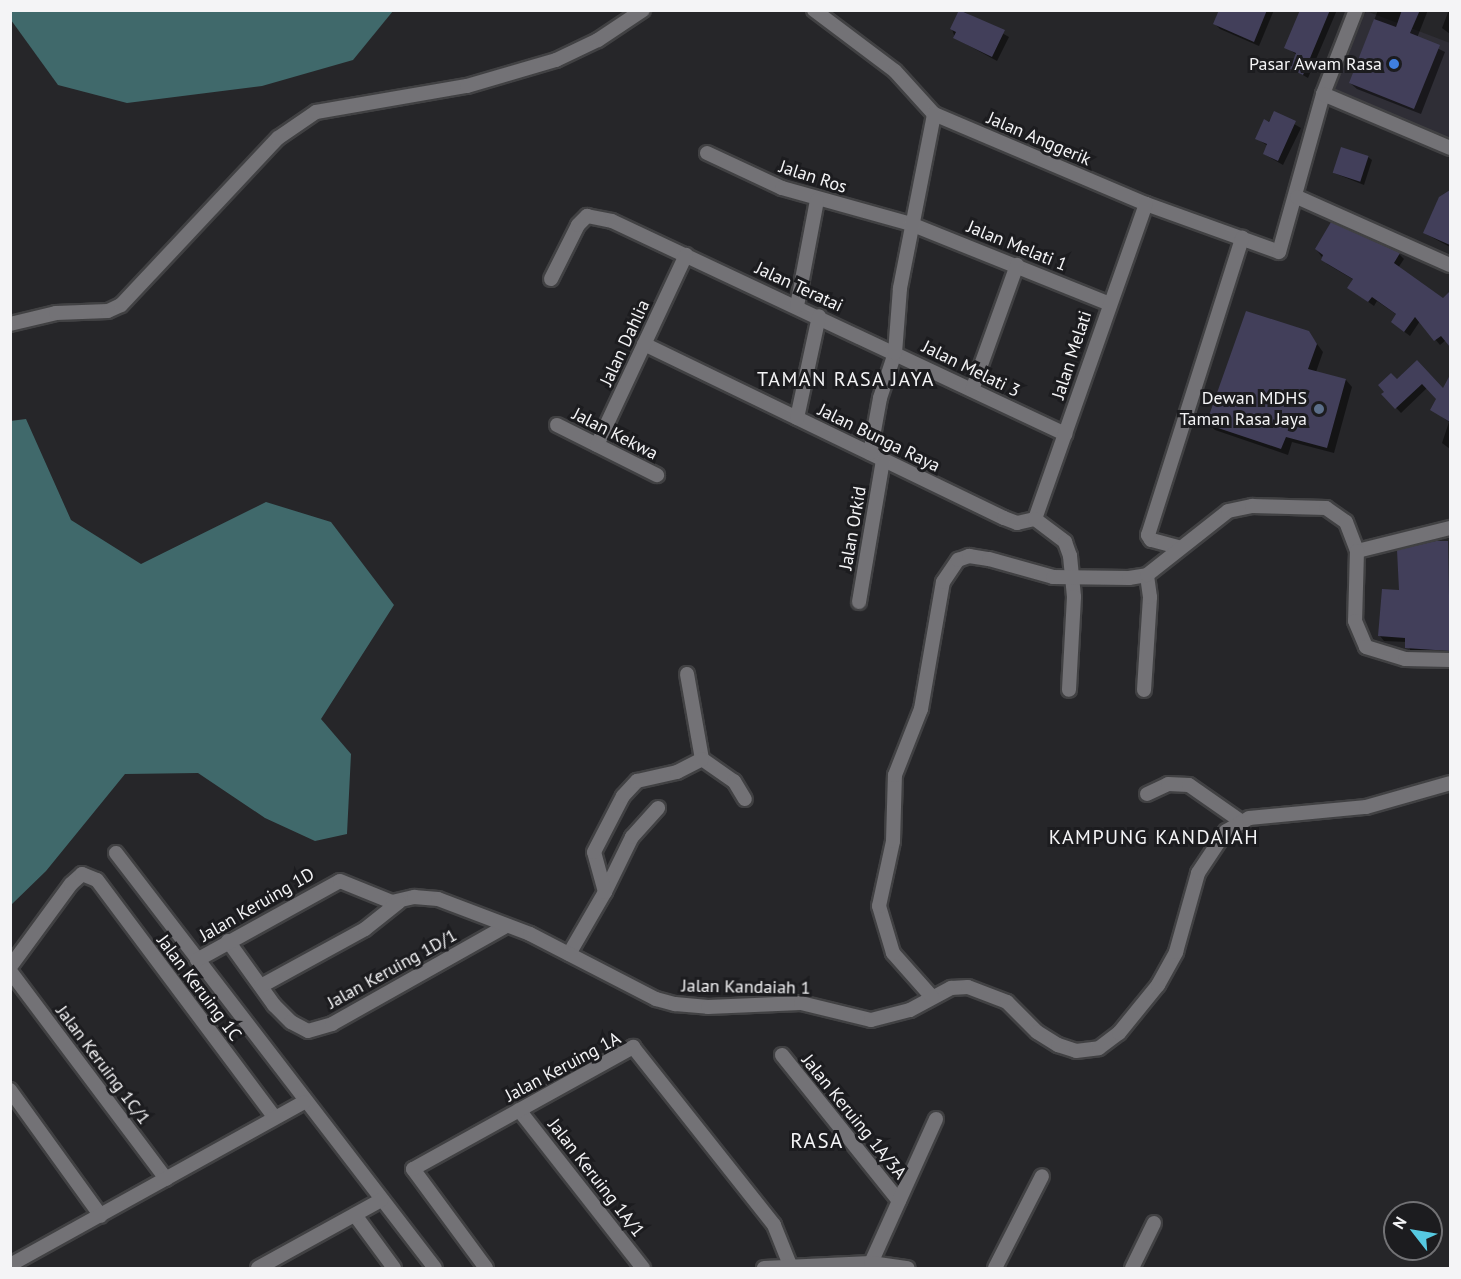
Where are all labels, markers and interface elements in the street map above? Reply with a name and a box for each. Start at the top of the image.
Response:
place label: Pasar Awam Rasa [1249,53,1382,75]
marker: Pasar Awam Rasa [1387,57,1401,71]
street label: Jalan Anggerik [983,107,1095,171]
street label: Jalan Ros [776,156,850,198]
street label: Jalan Melati 1 [964,216,1070,276]
street label: Jalan Teratai [752,257,846,317]
street label: Jalan Dahlia [596,296,654,390]
street label: Jalan Melati [1048,308,1096,402]
street label: Jalan Melati 3 [919,336,1023,402]
district label: TAMAN RASA JAYA [757,367,935,391]
place label: Dewan MDHS Taman Rasa Jaya [1180,388,1307,430]
street label: Jalan Bunga Raya [814,399,944,477]
marker: Dewan MDHS Taman Rasa Jaya [1312,402,1326,416]
street label: Jalan Kekwa [569,403,661,465]
street label: Jalan Orkid [835,484,871,572]
district label: KAMPUNG KANDAIAH [1049,825,1259,849]
street label: Jalan Keruing 1D [196,863,318,947]
street label: Jalan Keruing 1D/1 [323,924,461,1014]
street label: Jalan Keruing 1C [152,931,246,1045]
street label: Jalan Kandaiah 1 [681,975,811,999]
street label: Jalan Keruing 1C/1 [51,1001,155,1129]
street label: Jalan Keruing 1A [502,1028,624,1106]
street label: Jalan Keruing 1A/3A [797,1050,911,1184]
street label: Jalan Keruing 1A/1 [543,1115,649,1241]
district label: RASA [790,1128,844,1154]
north arrow [1383,1201,1443,1261]
text: N [1388,1213,1411,1232]

